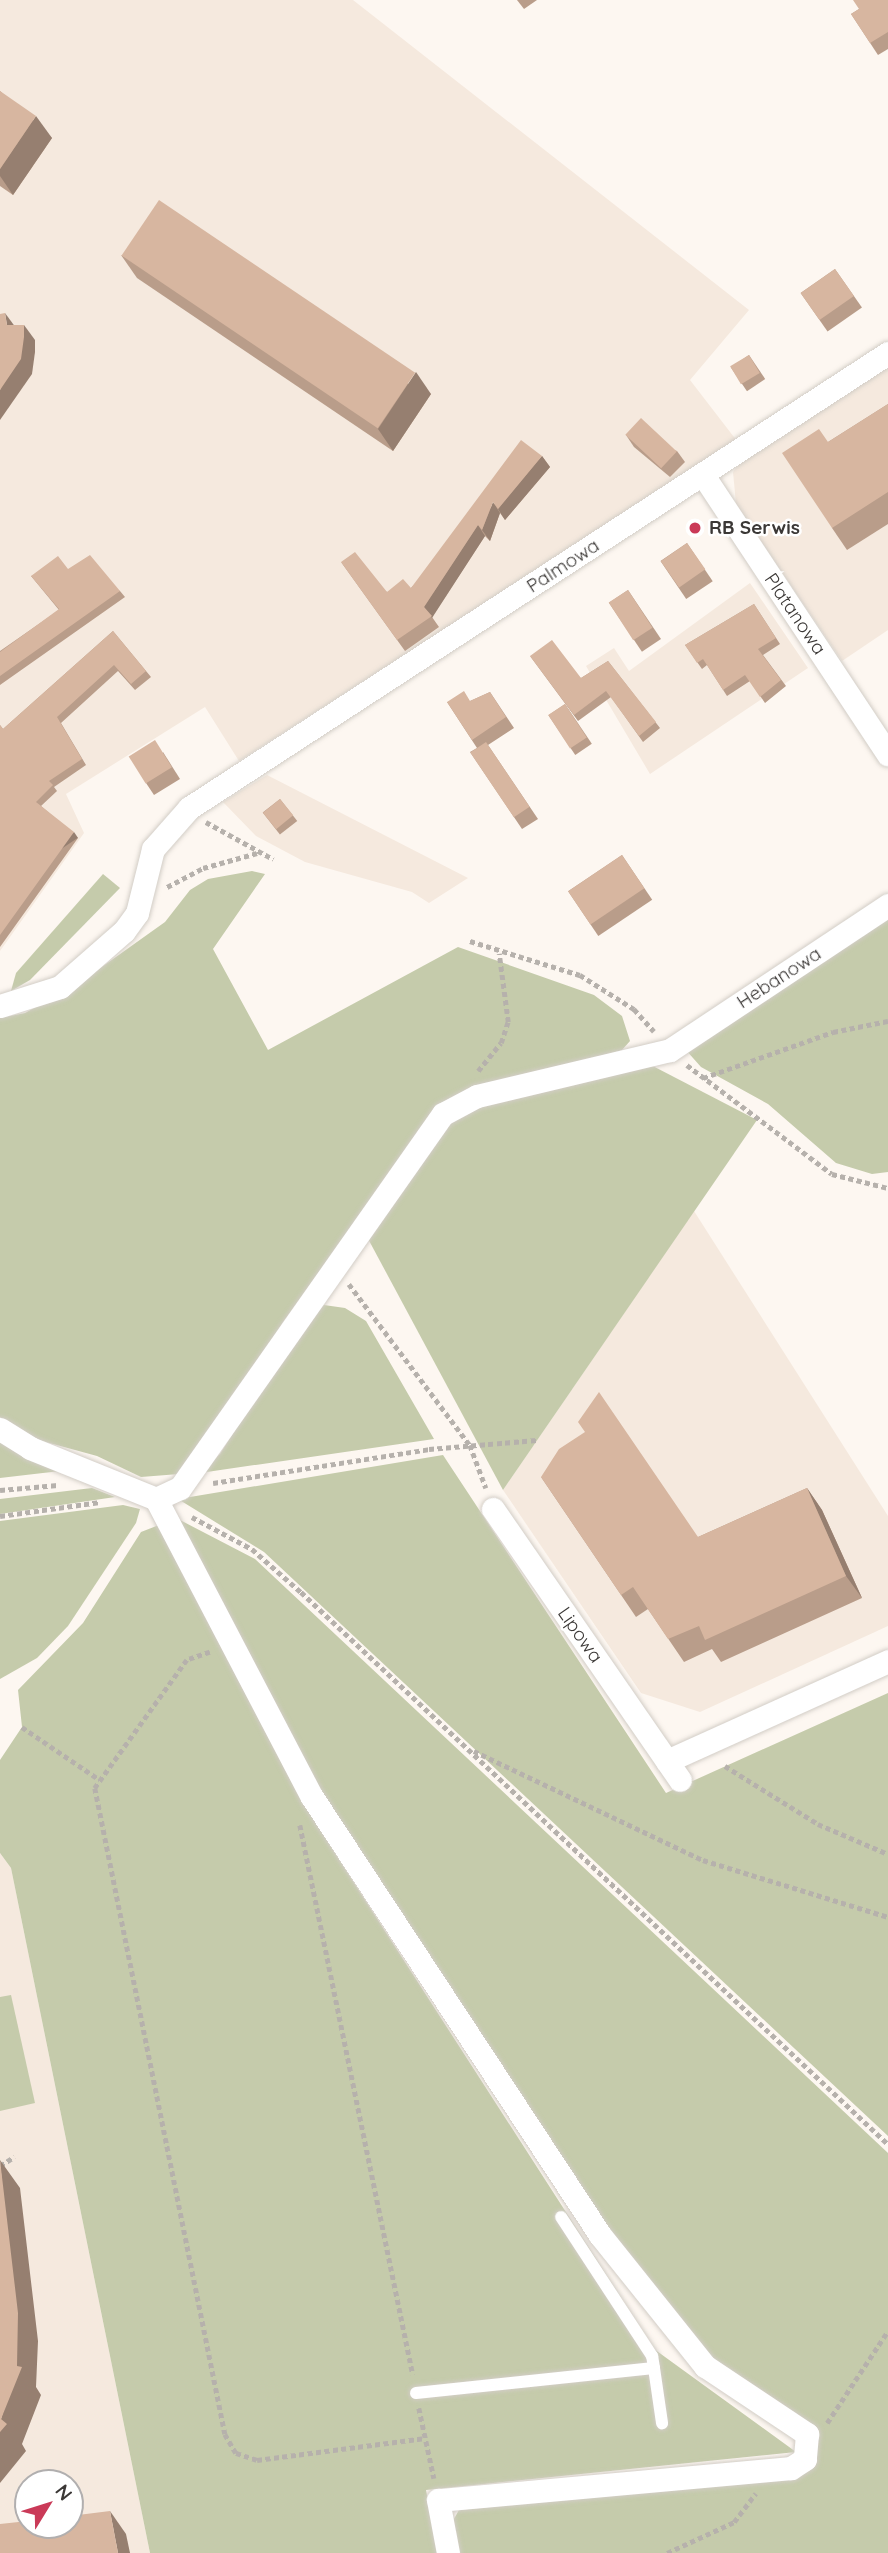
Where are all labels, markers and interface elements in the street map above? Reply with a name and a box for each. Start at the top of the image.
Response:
place label: RB Serwis [709,517,800,539]
marker: RB Serwis [687,520,703,536]
street label: Palmowa [522,534,604,598]
street label: Platanowa [759,569,831,659]
street label: Hebanowa [733,942,825,1014]
street label: Lipowa [553,1603,607,1667]
north arrow [14,2469,84,2539]
text: N [50,2479,78,2505]

